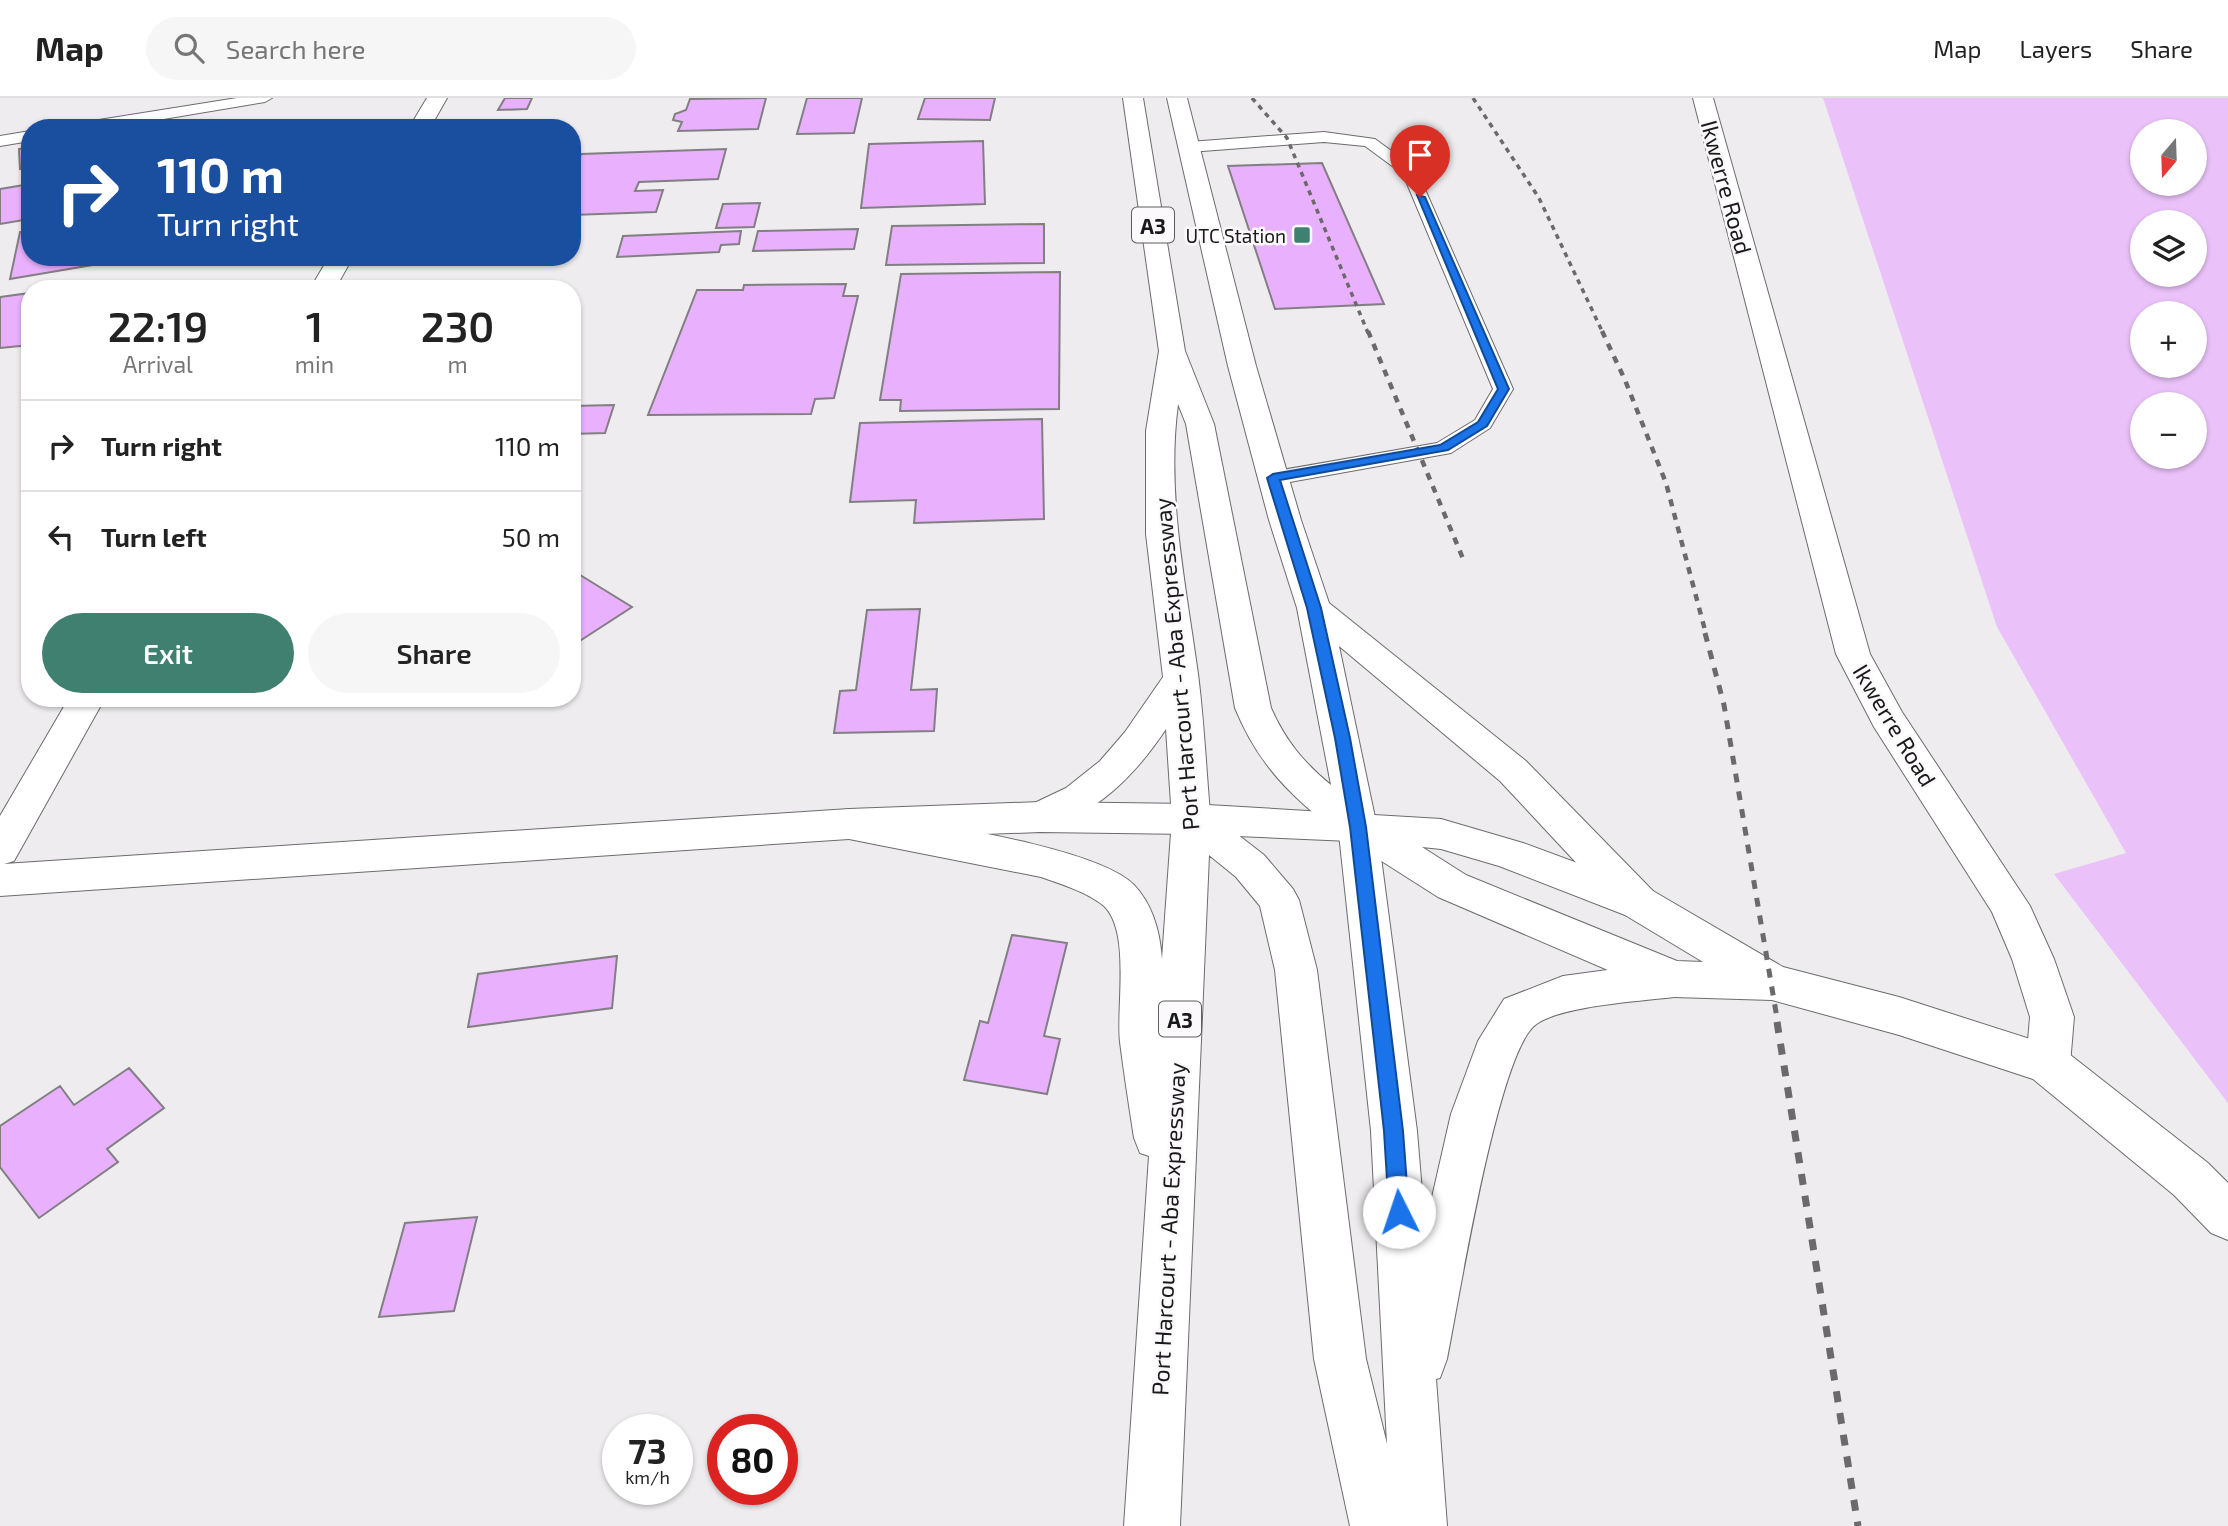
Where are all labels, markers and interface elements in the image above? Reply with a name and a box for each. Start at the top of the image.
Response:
search box [146,17,636,80]
text: Map [35,28,104,68]
icon: search [170,29,208,67]
text: Search here [226,33,365,64]
text: Map [1933,34,1981,63]
text: Layers [2019,34,2092,63]
text: Share [2130,34,2193,63]
street label: Ikwerre Road [1696,117,1758,257]
north arrow [2130,119,2207,196]
map controls [2130,119,2207,469]
pin [1390,125,1450,197]
icon: arrive [1401,136,1439,174]
text: 110 m [157,144,284,203]
icon: right [42,147,133,238]
text: Turn right [157,204,299,242]
road number: A3 [1132,208,1174,242]
button: layers [2130,210,2207,287]
place label: UTC Station [1186,224,1286,247]
marker: UTC Station [1292,225,1312,245]
text: 22:19 [108,300,208,350]
text: 1 [306,300,323,350]
text: 230 [421,300,494,350]
button: + [2130,301,2207,378]
text: Arrival [123,350,193,378]
text: min [295,350,334,378]
text: m [447,350,468,378]
button: − [2130,392,2207,469]
icon: right [42,427,80,465]
text: Turn right [101,430,222,461]
text: 110 m [495,430,560,461]
street label: Port Harcourt - Aba Expressway [1148,497,1204,831]
icon: left [42,518,80,556]
text: Turn left [101,521,207,552]
text: 50 m [502,521,560,552]
button: Exit [42,613,294,693]
button: Share [308,613,560,693]
street label: Ikwerre Road [1848,659,1942,791]
road number: A3 [1159,1002,1201,1037]
street label: Port Harcourt - Aba Expressway [1145,1062,1191,1396]
position arrow [1362,1175,1436,1249]
speed limit sign: 80 [707,1414,798,1505]
text: 73 [628,1429,667,1471]
text: km/h [625,1466,670,1488]

